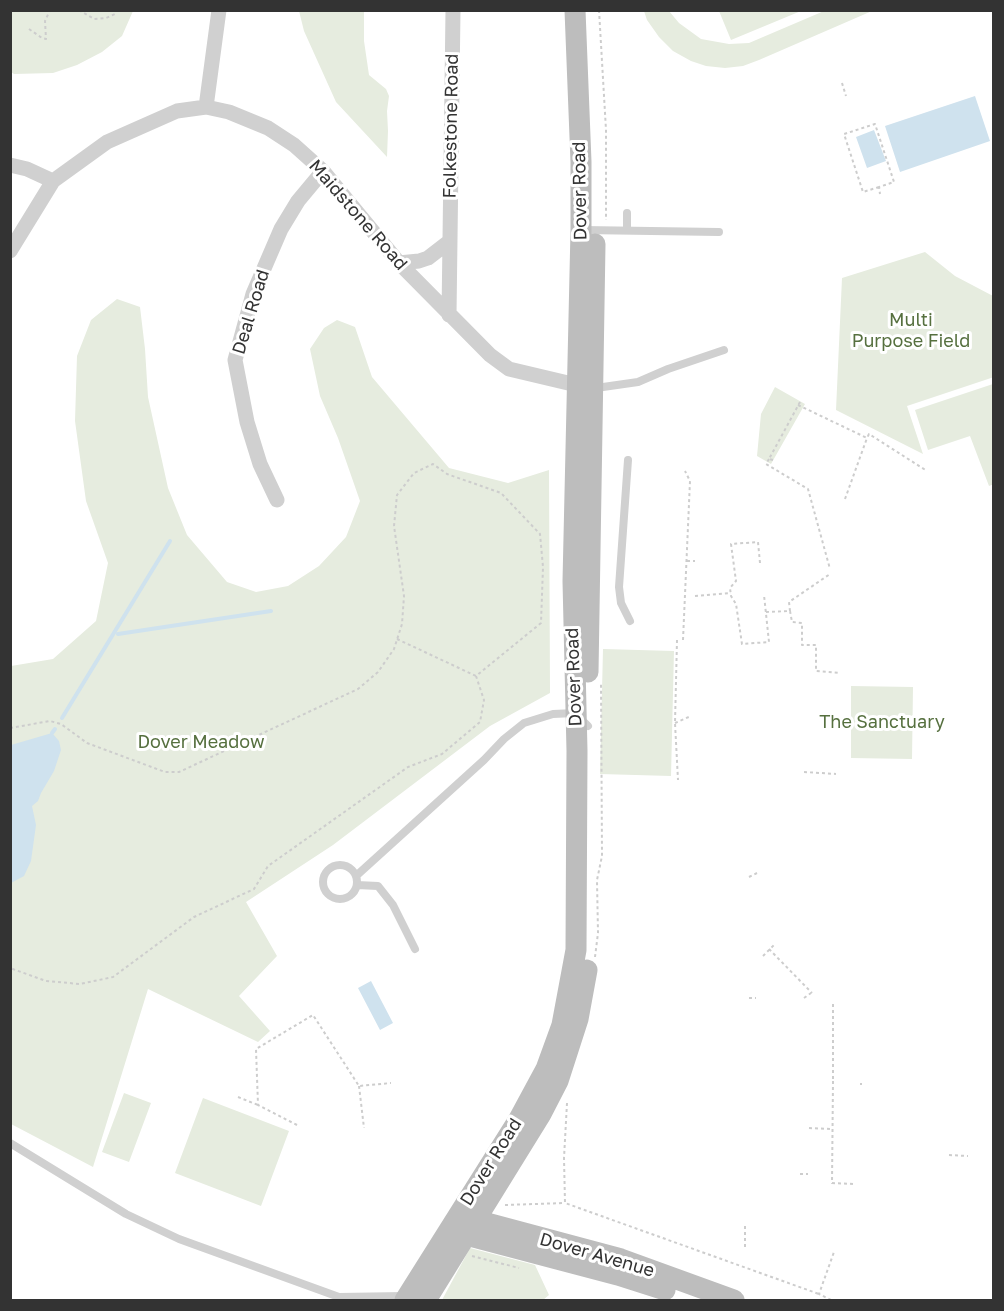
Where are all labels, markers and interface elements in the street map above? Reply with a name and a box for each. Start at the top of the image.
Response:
street label: Folkestone Road [439,53,463,199]
street label: Dover Road [568,141,592,241]
street label: Maidstone Road [304,155,412,275]
street label: Deal Road [228,267,274,357]
park label: Multi Purpose Field [852,309,970,352]
street label: Dover Road [561,627,587,727]
park label: The Sanctuary [819,711,945,733]
park label: Dover Meadow [137,731,265,753]
street label: Dover Road [456,1114,526,1210]
street label: Dover Avenue [537,1228,657,1282]

